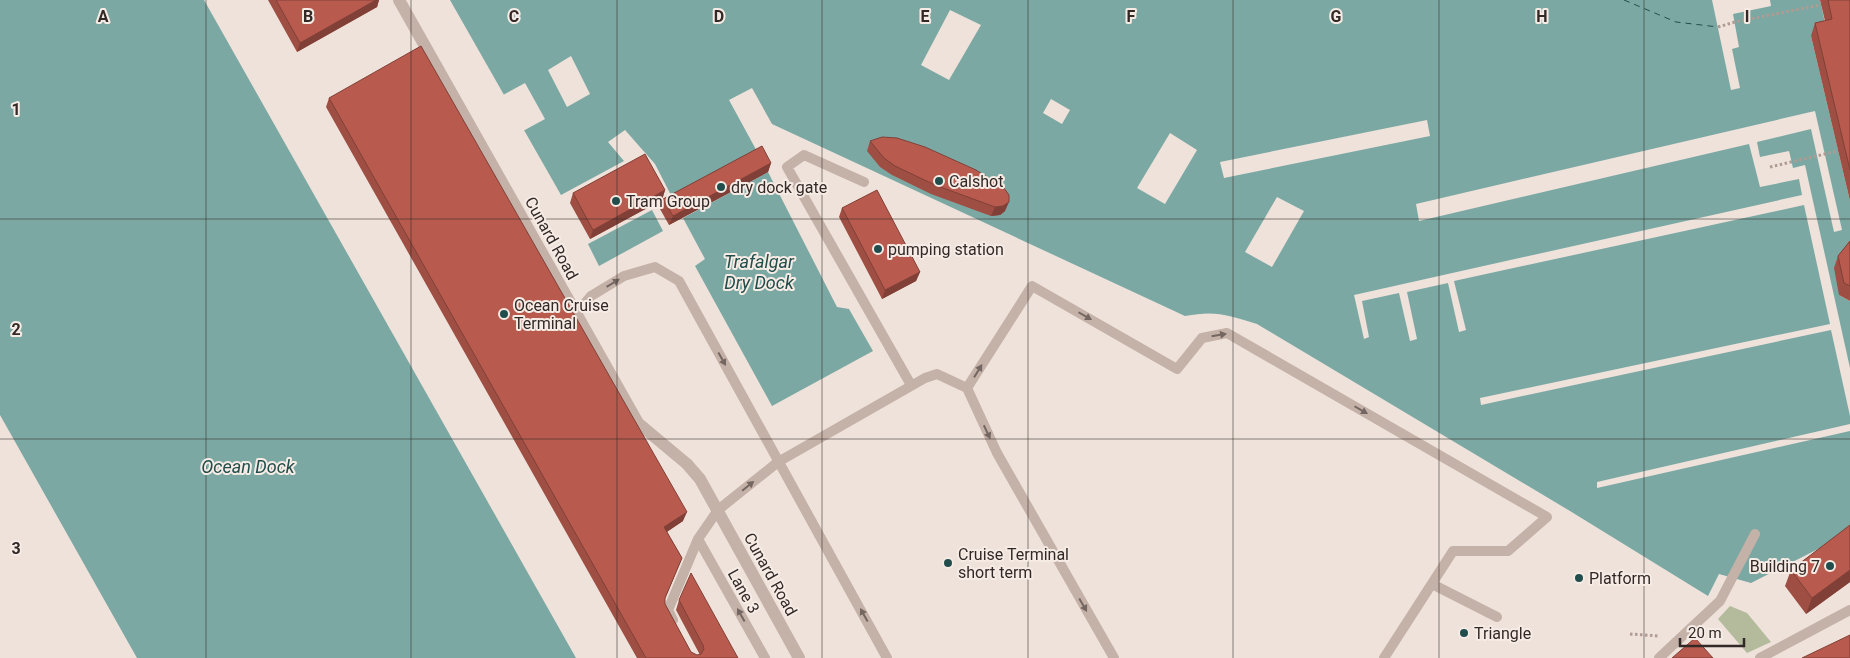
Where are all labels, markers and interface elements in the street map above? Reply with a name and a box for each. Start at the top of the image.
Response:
text: A [98,7,109,26]
text: B [303,7,313,26]
text: C [509,7,519,26]
text: D [714,7,724,26]
text: E [921,7,930,26]
text: F [1127,7,1136,26]
text: G [1331,7,1342,26]
text: H [1536,7,1548,26]
text: I [1745,7,1749,26]
text: 1 [11,100,21,119]
place label: Calshot [949,172,1003,191]
marker: Calshot [933,175,945,187]
place label: dry dock gate [731,178,827,197]
marker: dry dock gate [715,181,727,193]
place label: Tram Group [626,192,710,211]
street label: Cunard Road [521,194,582,283]
marker: Tram Group [610,195,622,207]
place label: pumping station [888,240,1004,259]
marker: pumping station [872,243,884,255]
water label: Trafalgar Dry Dock [724,251,795,293]
one-way arrow [606,278,619,287]
place label: Ocean Cruise Terminal [514,296,609,333]
marker: Ocean Cruise Terminal [498,308,510,320]
one-way arrow [1079,312,1092,321]
text: 2 [11,320,21,339]
one-way arrow [1212,331,1228,339]
one-way arrow [718,352,726,367]
one-way arrow [973,364,983,377]
one-way arrow [1354,406,1368,415]
one-way arrow [984,425,992,439]
water label: Ocean Dock [201,456,296,477]
one-way arrow [741,480,754,491]
street label: Cunard Road [740,530,801,619]
text: 3 [11,539,21,558]
place label: Cruise Terminal short term [958,545,1069,582]
marker: Cruise Terminal short term [942,557,954,569]
place label: Building 7 [1750,557,1820,576]
marker: Building 7 [1824,560,1836,572]
street label: Lane 3 [724,566,763,617]
place label: Platform [1589,569,1651,588]
marker: Platform [1573,572,1585,584]
one-way arrow [1079,598,1088,612]
one-way arrow [737,608,745,623]
one-way arrow [859,609,868,622]
scale bar [1680,616,1744,648]
place label: Triangle [1474,624,1531,643]
text: 20 m [1688,624,1722,642]
marker: Triangle [1458,627,1470,639]

